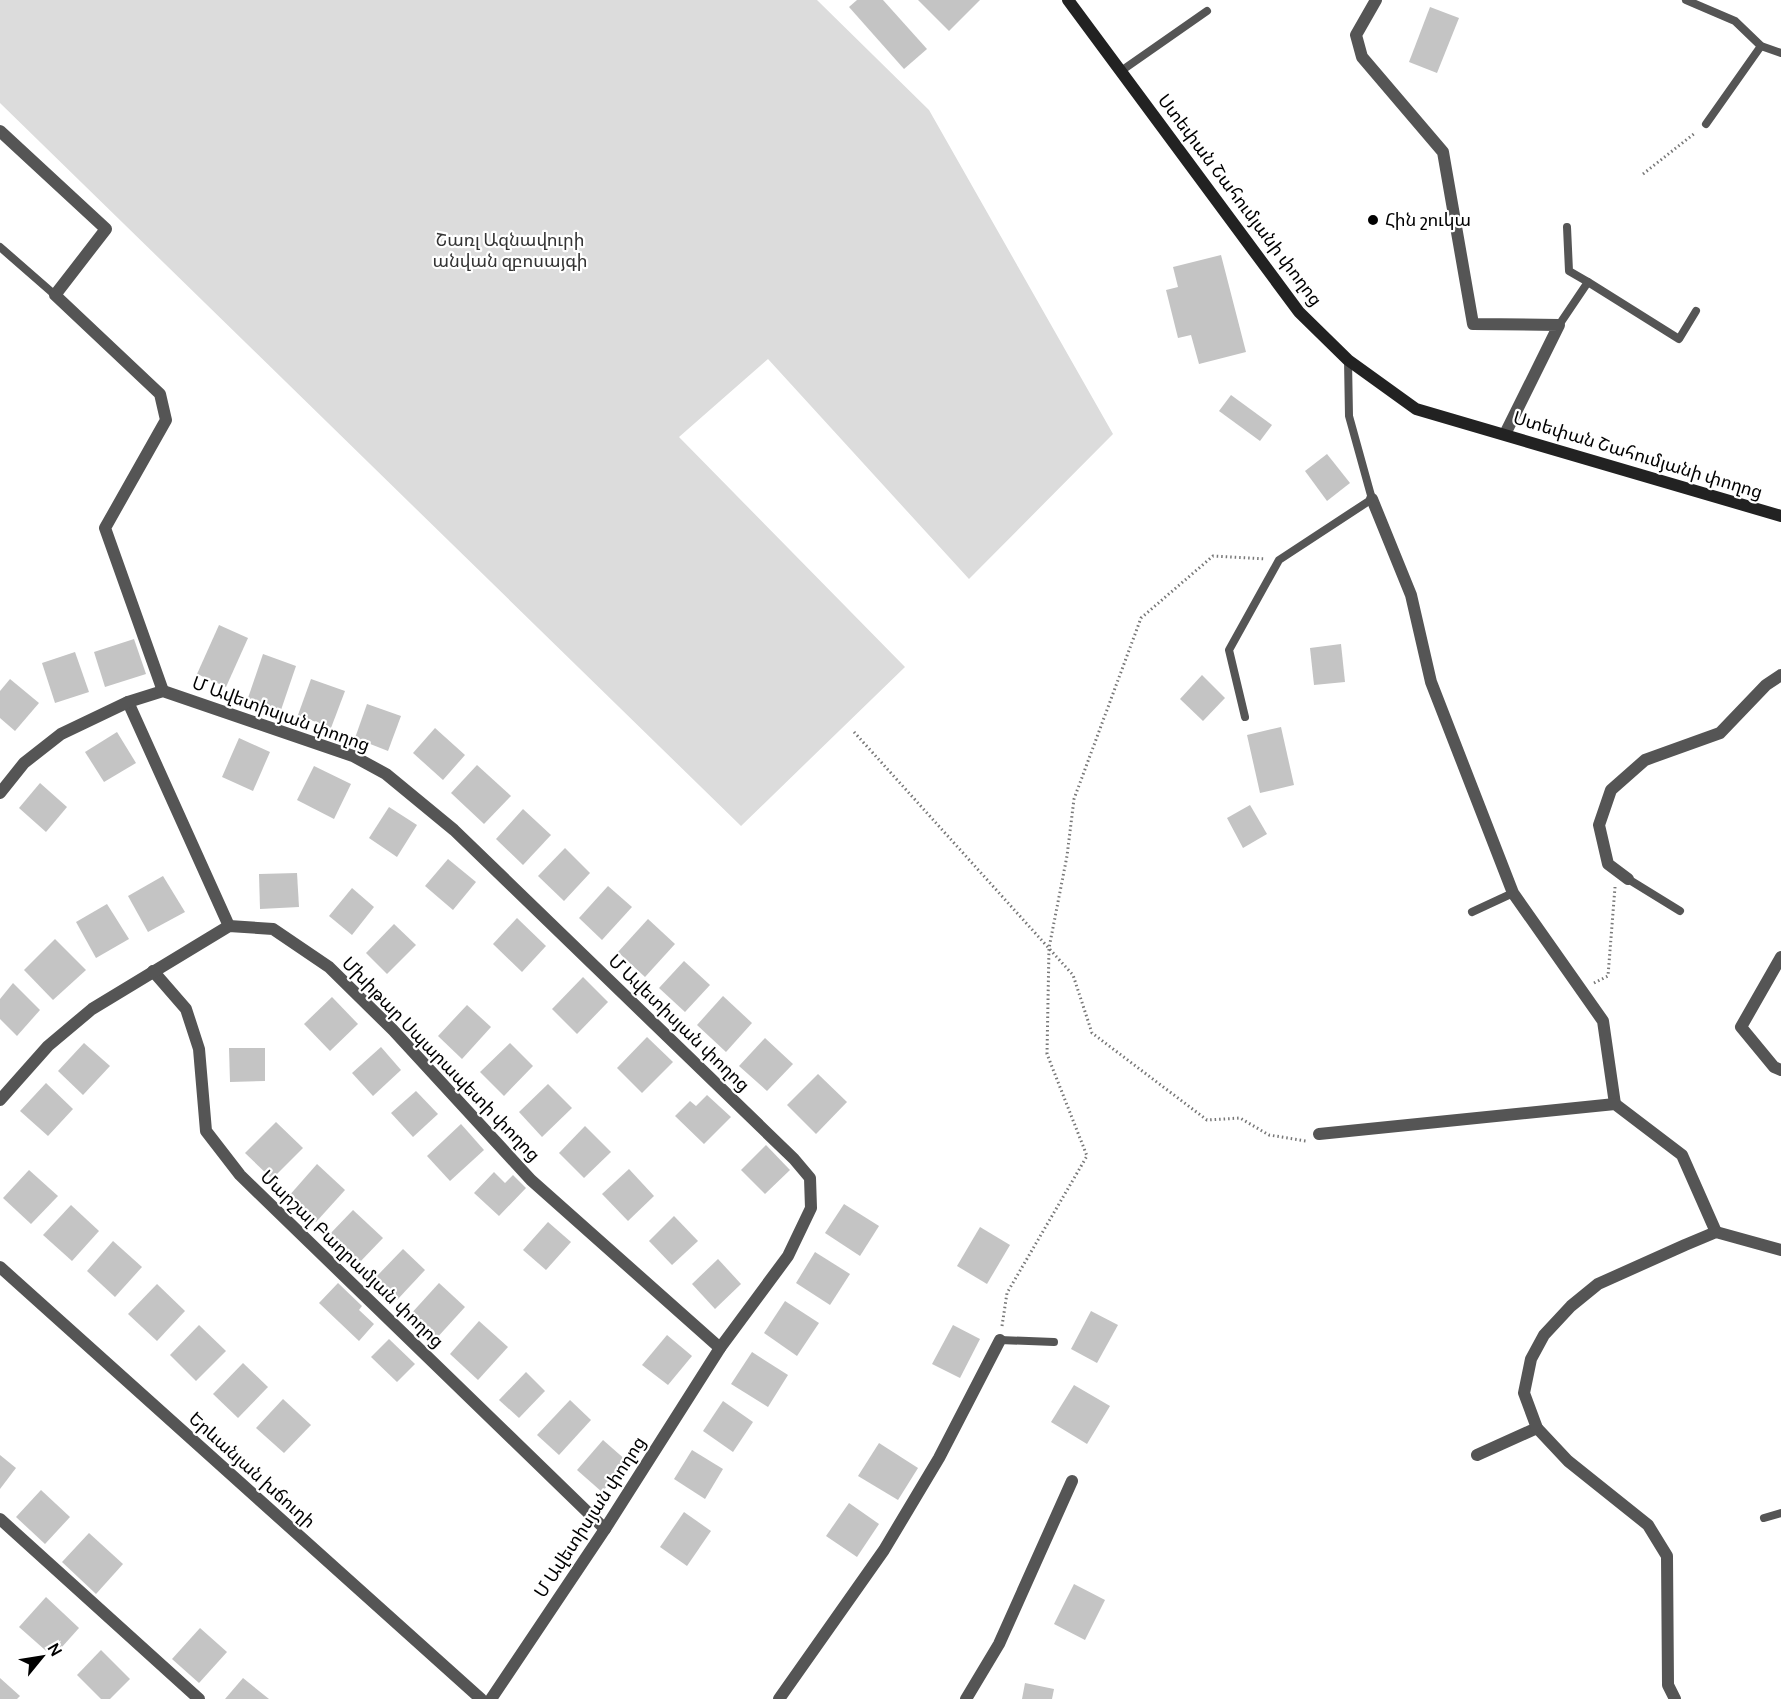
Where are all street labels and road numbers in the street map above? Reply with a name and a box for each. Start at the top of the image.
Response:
street label: Ստեփան Շահումյանի փողոց [1153,88,1329,310]
street label: Ստեփան Շահումյանի փողոց [1511,405,1766,503]
street label: Մ Ավետիսյան փողոց [189,670,374,756]
street label: Մ Ավետիսյան փողոց [604,948,756,1096]
street label: Մխիթար Սպարապետի փողոց [337,951,546,1166]
street label: Մարշալ Բաղրամյան փողոց [256,1164,450,1352]
street label: Երևանյան խճուղի [184,1406,321,1533]
street label: Մ Ավետիսյան փողոց [528,1431,650,1602]

